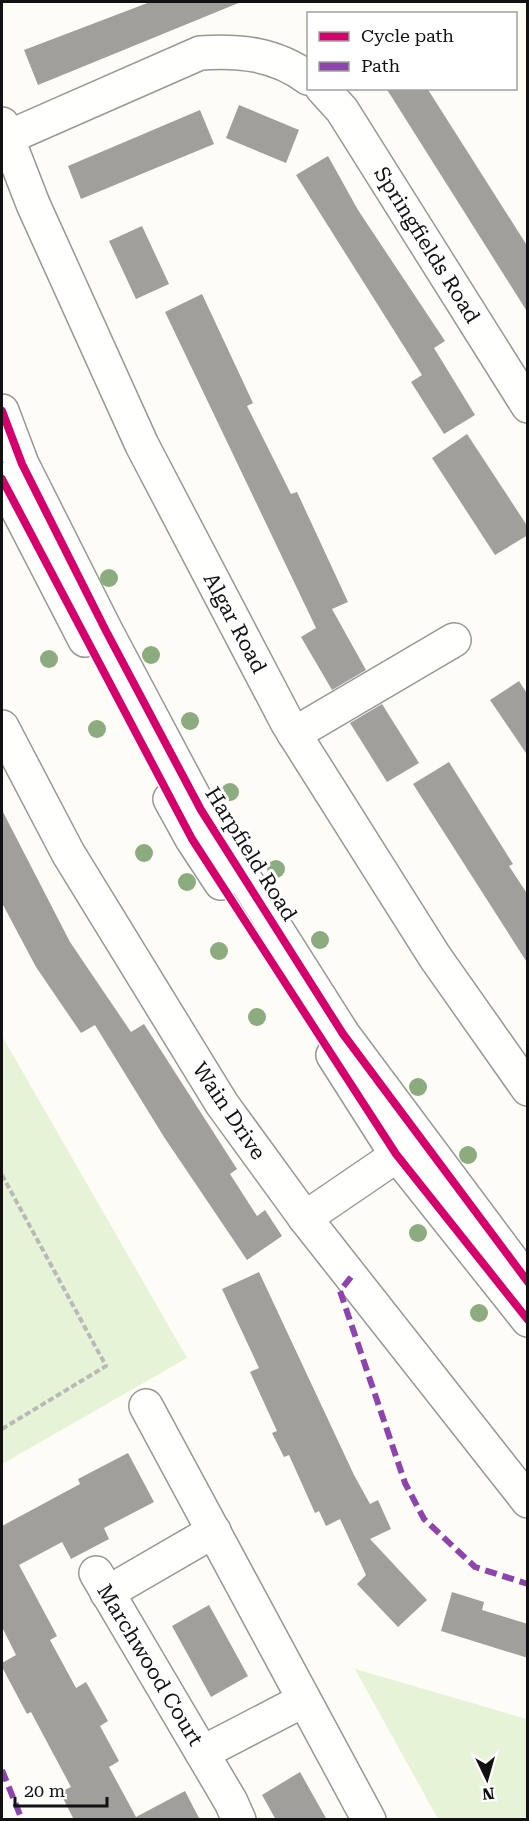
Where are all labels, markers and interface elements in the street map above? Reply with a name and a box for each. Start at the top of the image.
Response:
legend [307,12,517,90]
text: Cycle path [361,25,454,46]
text: Path [361,55,400,76]
street label: Springfields Road [369,162,485,328]
street label: Algar Road [199,569,272,678]
street label: Harpfield Road [200,783,302,926]
street label: Wain Drive [188,1058,270,1164]
street label: Marchwood Court [92,1580,208,1750]
north arrow [457,1749,517,1809]
scale bar [15,1770,106,1808]
text: 20 m [24,1780,65,1801]
text: N [481,1783,495,1803]

